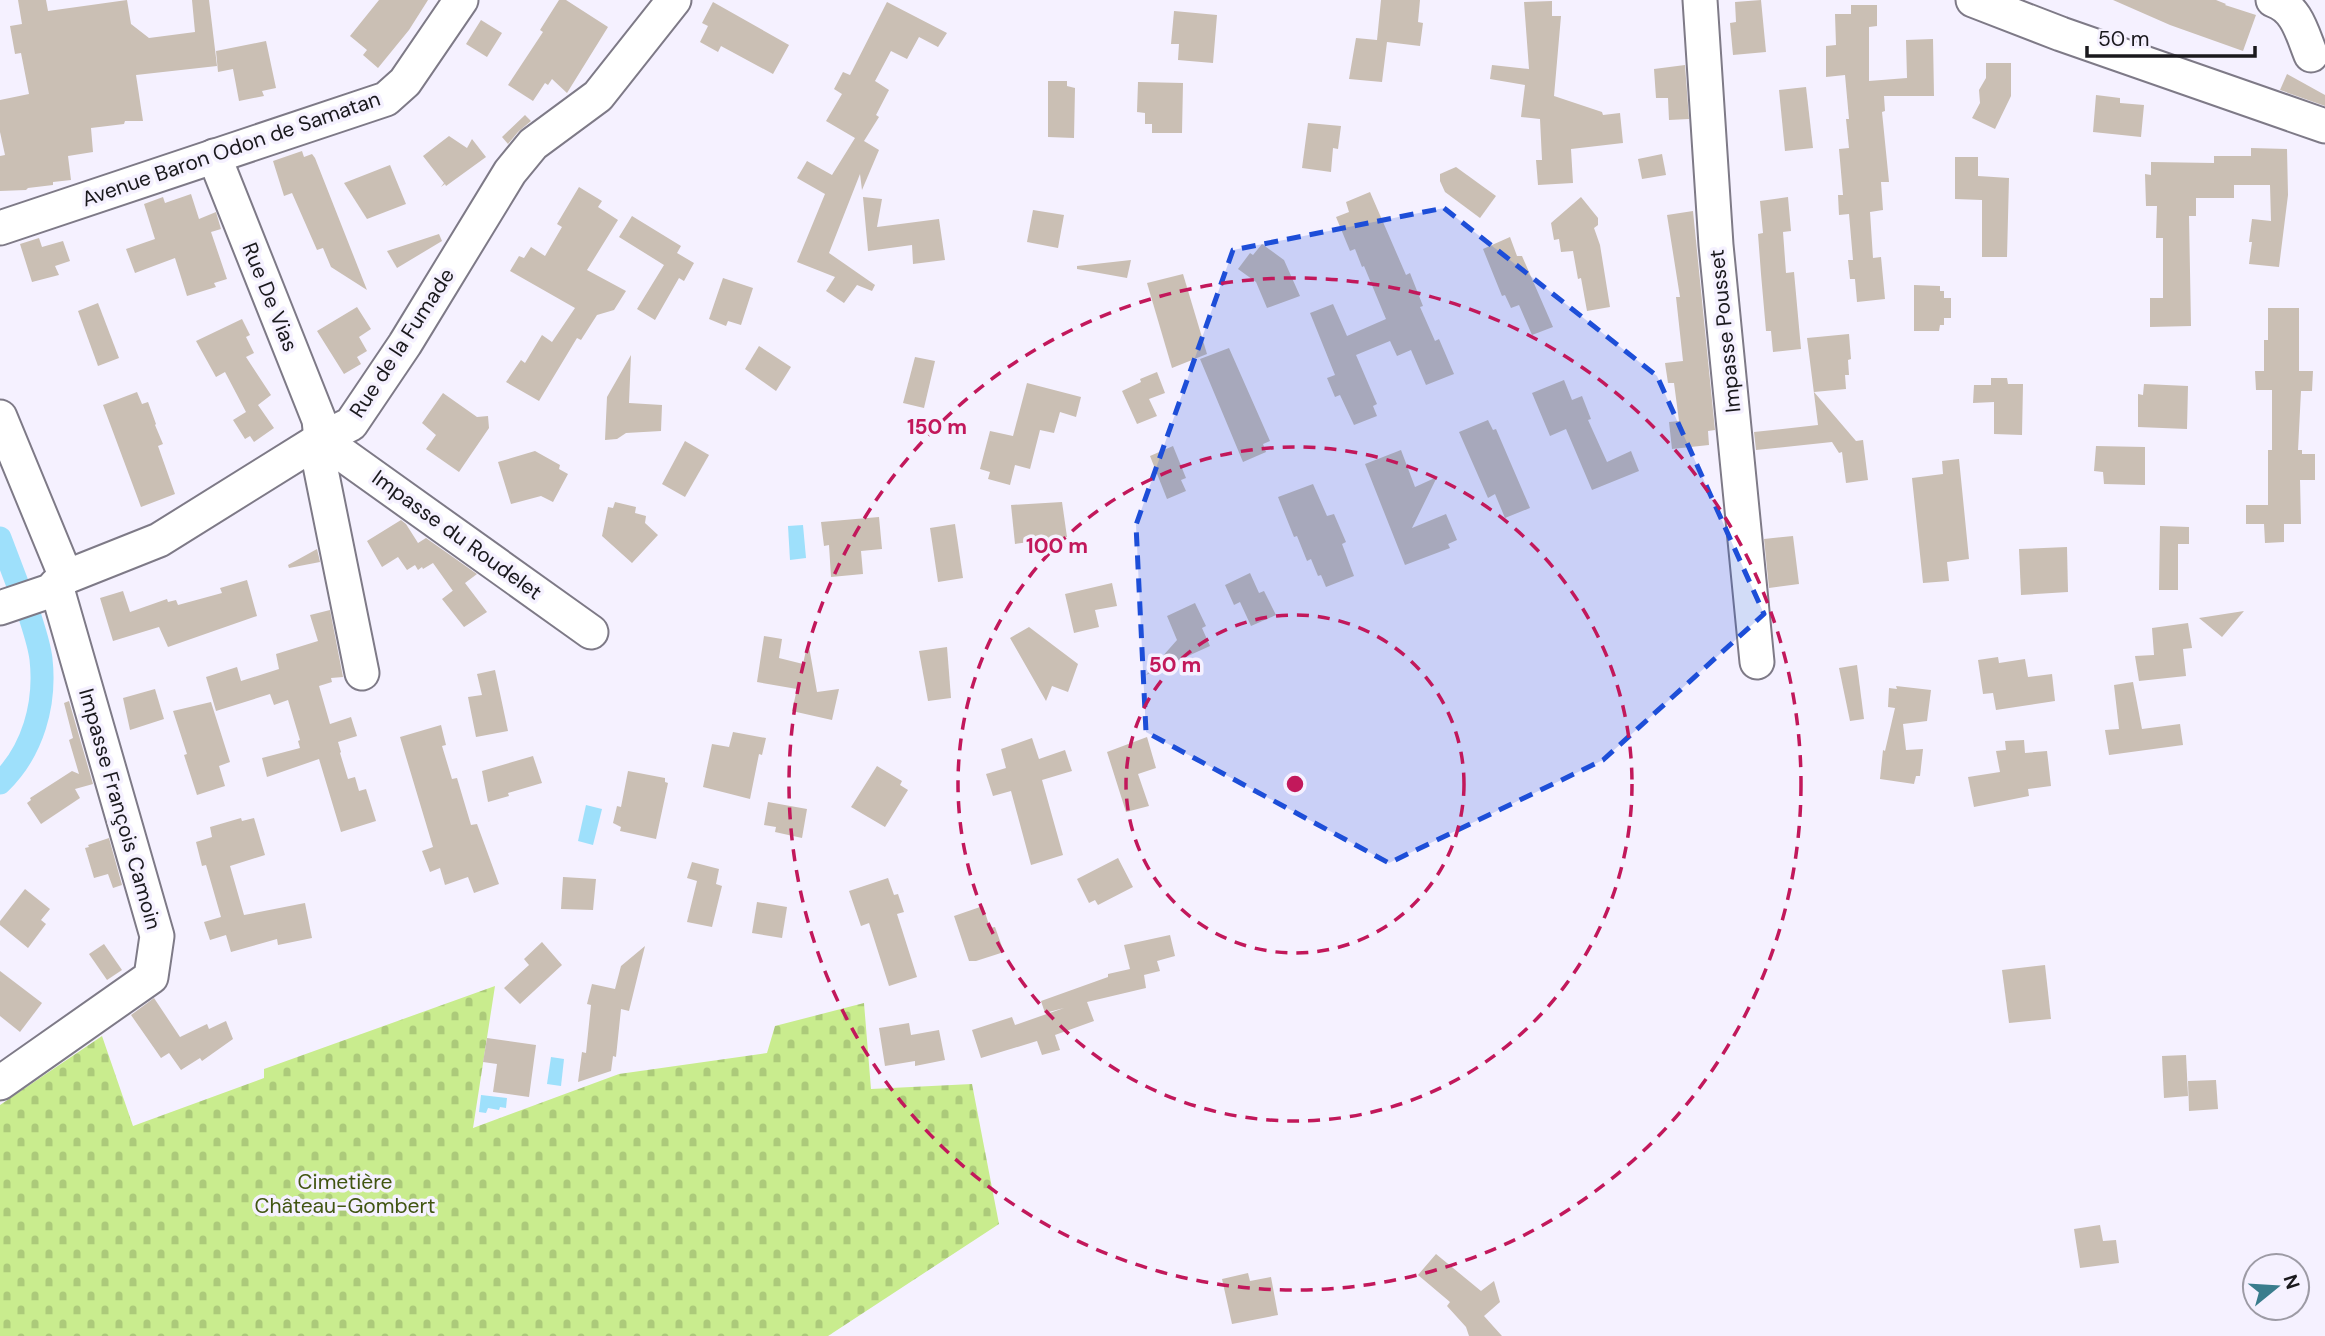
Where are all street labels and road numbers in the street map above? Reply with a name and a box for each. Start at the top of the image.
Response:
street label: Avenue Baron Odon de Samatan [78,85,384,213]
street label: Rue De Vias [235,238,305,356]
street label: Impasse Pousset [1703,248,1747,414]
street label: Rue de la Fumade [343,263,461,423]
street label: Impasse du Roudelet [366,464,548,606]
street label: Impasse François Camoin [72,685,168,933]

